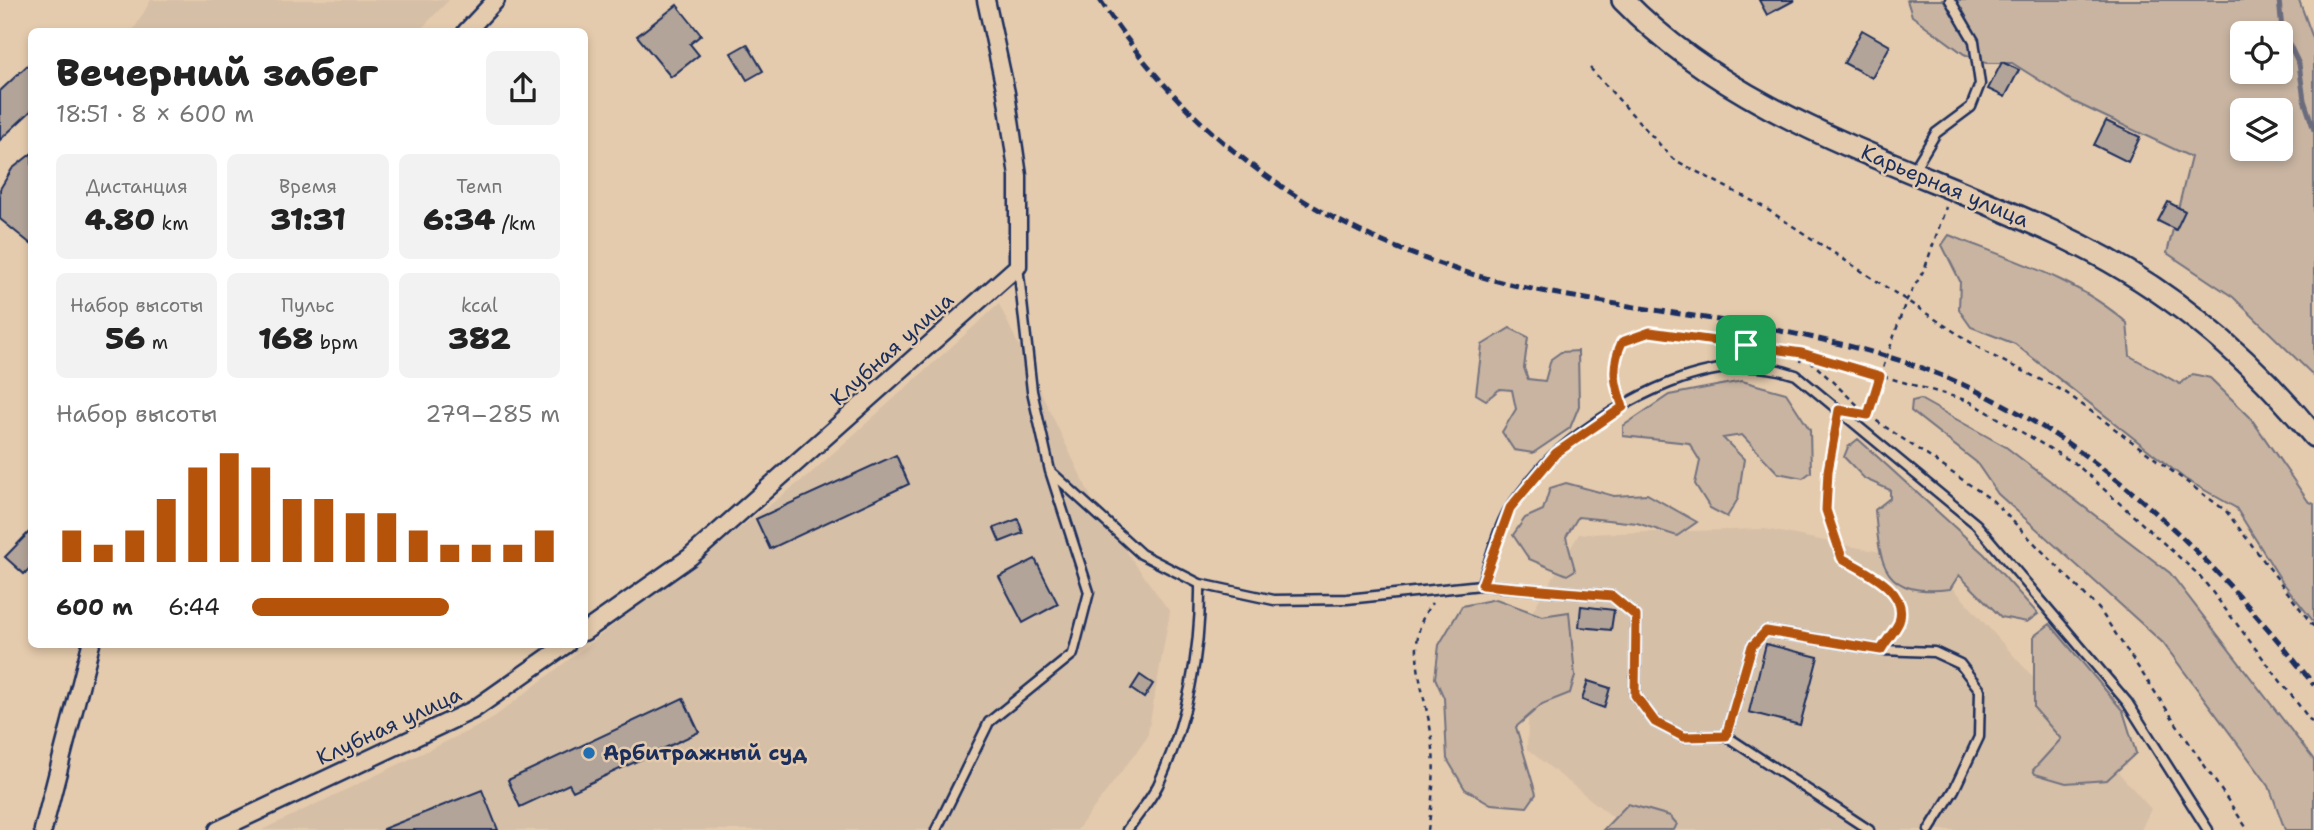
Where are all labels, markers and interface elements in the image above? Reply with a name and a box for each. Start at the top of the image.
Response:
map controls [2230,21,2293,161]
button: locate [2230,21,2293,84]
text: Вечерний забег [56,47,378,98]
button: share [486,51,560,125]
button: layers [2230,98,2293,161]
text: 18:51 · 8 × 600 m [56,99,254,129]
street label: Карьерная улица [1857,138,2033,234]
text: Дистанция [86,174,188,199]
text: Время [279,174,337,199]
text: Темп [456,174,502,199]
text: 4.80 [85,199,155,240]
text: 31:31 [270,199,346,240]
text: 6:34 [423,199,495,240]
text: km [155,211,189,236]
text: /km [495,211,536,236]
street label: Клубная улица [824,286,960,412]
text: Набор высоты [70,293,203,318]
text: Пульс [281,293,335,318]
text: kcal [461,293,498,318]
pin [1716,315,1776,375]
text: 56 [105,318,145,359]
text: 168 [258,318,313,359]
text: 382 [448,318,511,359]
icon: arrive [1727,326,1765,364]
text: m [145,330,168,355]
text: bpm [313,330,358,355]
text: Набор высоты [56,399,217,429]
text: 279–285 m [425,399,560,429]
text: 600 m [56,592,133,622]
text: 6:44 [168,592,220,622]
street label: Клубная улица [312,680,466,772]
place label: Арбитражный суд [603,739,808,767]
marker: Арбитражный суд [581,745,597,761]

